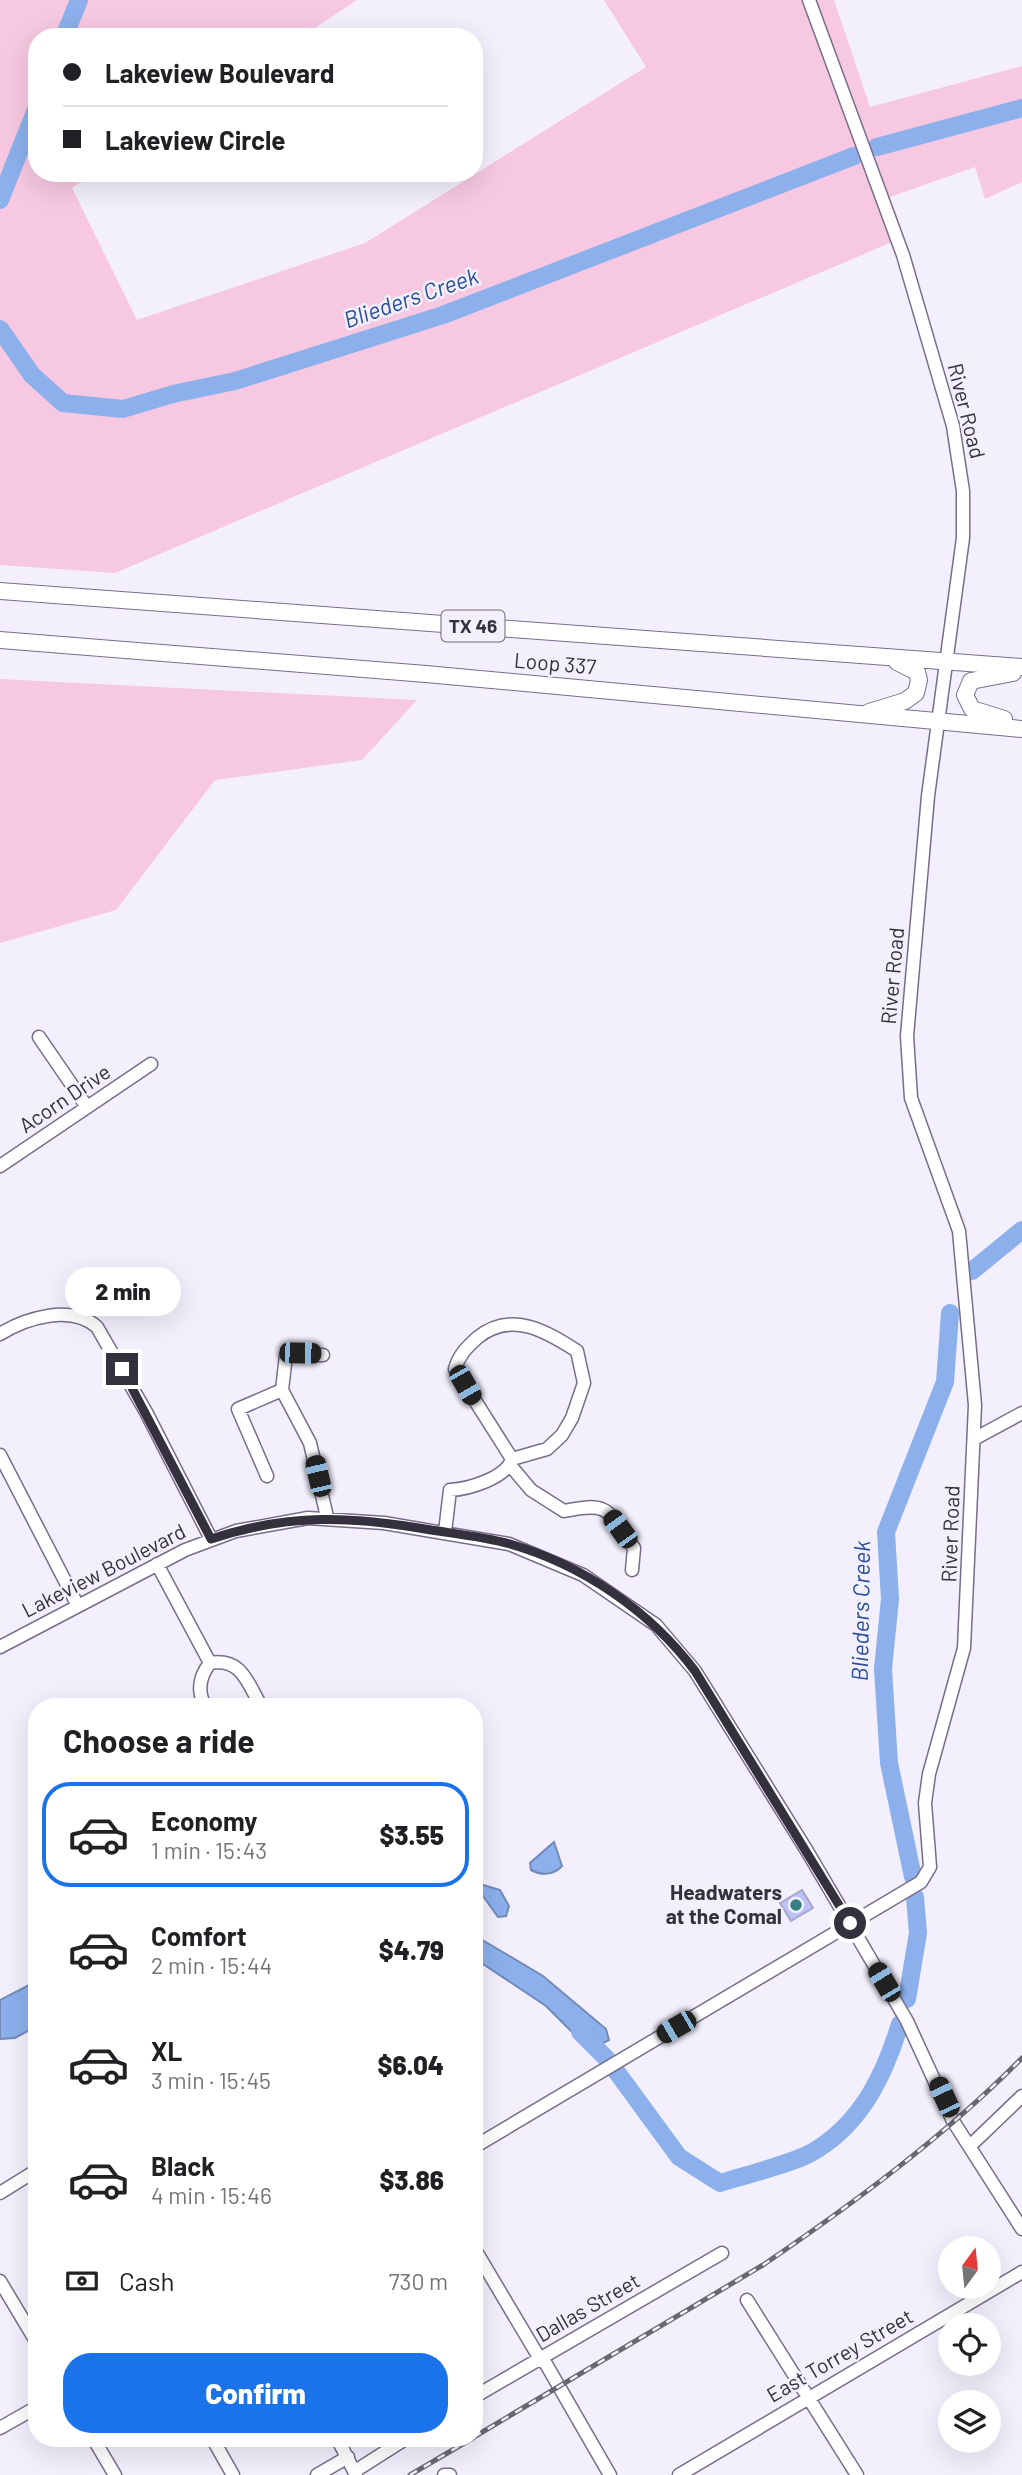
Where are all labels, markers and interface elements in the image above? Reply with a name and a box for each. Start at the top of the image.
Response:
text: Lakeview Boulevard [105,57,334,88]
text: Lakeview Circle [105,124,285,155]
water label: Blieders Creek [340,261,482,333]
street label: River Road [944,360,991,461]
road number: TX 46 [442,610,504,642]
street label: Loop 337 [513,646,597,679]
street label: River Road [875,926,908,1025]
street label: Acorn Drive [14,1058,115,1137]
callout: 2 min [64,1268,180,1316]
text: 2 min [95,1277,151,1305]
car [279,1342,322,1364]
route end [106,1353,138,1385]
car [446,1362,485,1408]
car [304,1453,333,1499]
street label: River Road [935,1485,964,1583]
car [600,1506,641,1552]
street label: Lakeview Boulevard [17,1518,189,1622]
water label: Blieders Creek [845,1540,875,1681]
text: Choose a ride [63,1721,255,1759]
icon: car [67,1803,130,1866]
text: Economy [151,1805,257,1836]
text: $3.55 [379,1819,444,1850]
text: 1 min · 15:43 [151,1836,267,1864]
place label: Headwaters at the Comal [666,1879,782,1928]
marker: Headwaters at the Comal [788,1897,804,1913]
route start [834,1907,866,1939]
icon: car [67,1918,130,1981]
text: Comfort [151,1920,247,1951]
text: $4.79 [379,1934,444,1965]
text: 2 min · 15:44 [151,1951,272,1979]
car [865,1959,904,2005]
car [653,2007,700,2047]
icon: car [67,2033,130,2096]
text: XL [151,2035,182,2066]
text: $6.04 [377,2049,444,2080]
text: 3 min · 15:45 [151,2066,271,2094]
car [926,2074,963,2120]
icon: car [67,2148,130,2211]
text: Black [151,2150,215,2181]
text: $3.86 [379,2164,444,2195]
text: 4 min · 15:46 [151,2181,272,2209]
north arrow [938,2236,1001,2300]
map controls [938,2236,1001,2453]
icon: cash [63,2262,101,2300]
text: Cash [119,2265,174,2296]
text: 730 m [389,2267,448,2295]
street label: Dallas Street [531,2267,644,2346]
street label: East Torrey Street [762,2303,917,2407]
button: locate [938,2313,1001,2376]
button: Confirm [63,2353,448,2433]
button: layers [938,2390,1001,2453]

